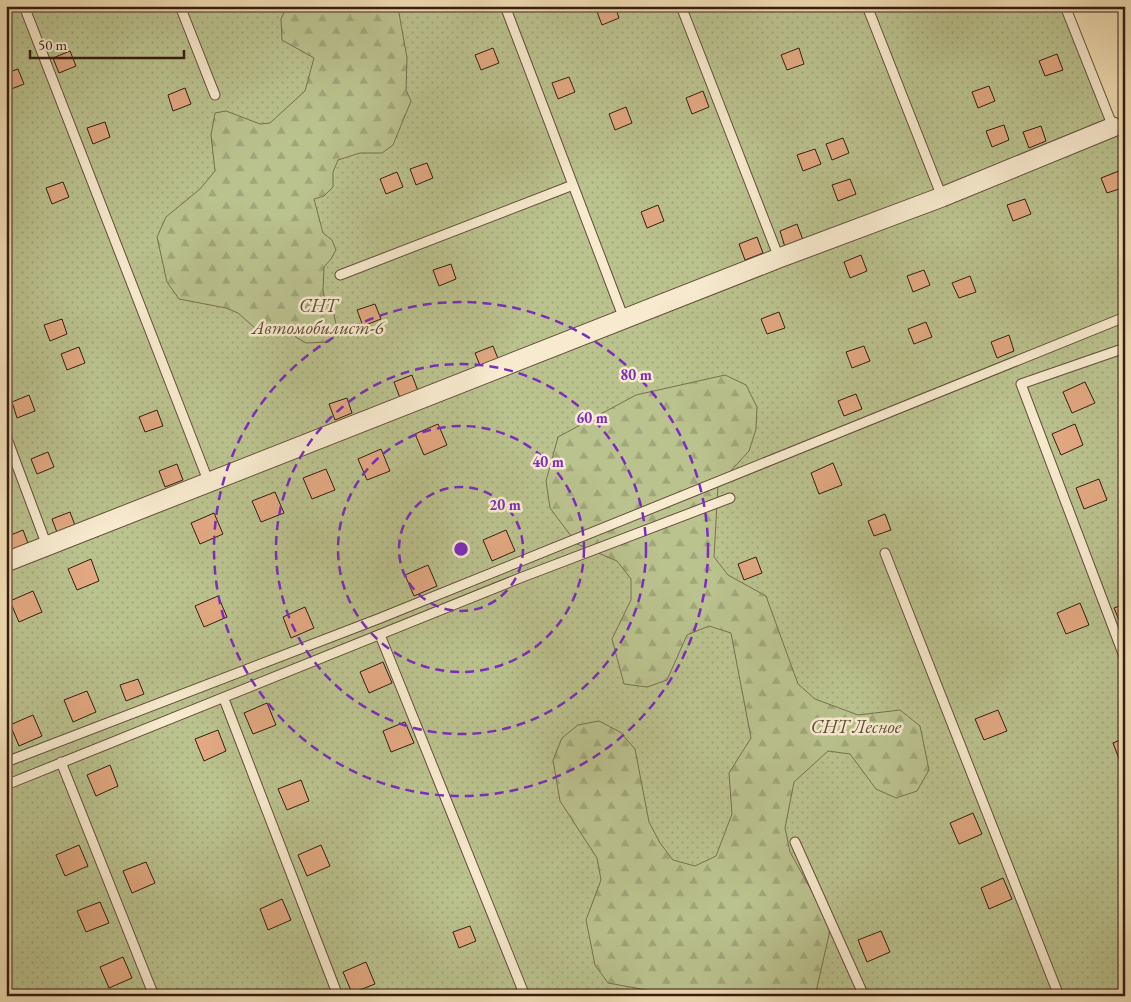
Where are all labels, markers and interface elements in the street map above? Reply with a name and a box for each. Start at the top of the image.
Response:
scale bar [30,28,184,60]
text: 50 m [38,35,67,54]
park label: СНТ Автомобилист-6 [250,293,386,340]
text: 80 m [620,365,652,384]
text: 60 m [576,408,608,427]
text: 40 m [532,452,564,471]
text: 20 m [489,495,521,514]
centre of rings [452,540,470,558]
park label: СНТ Лесное [811,714,902,739]

